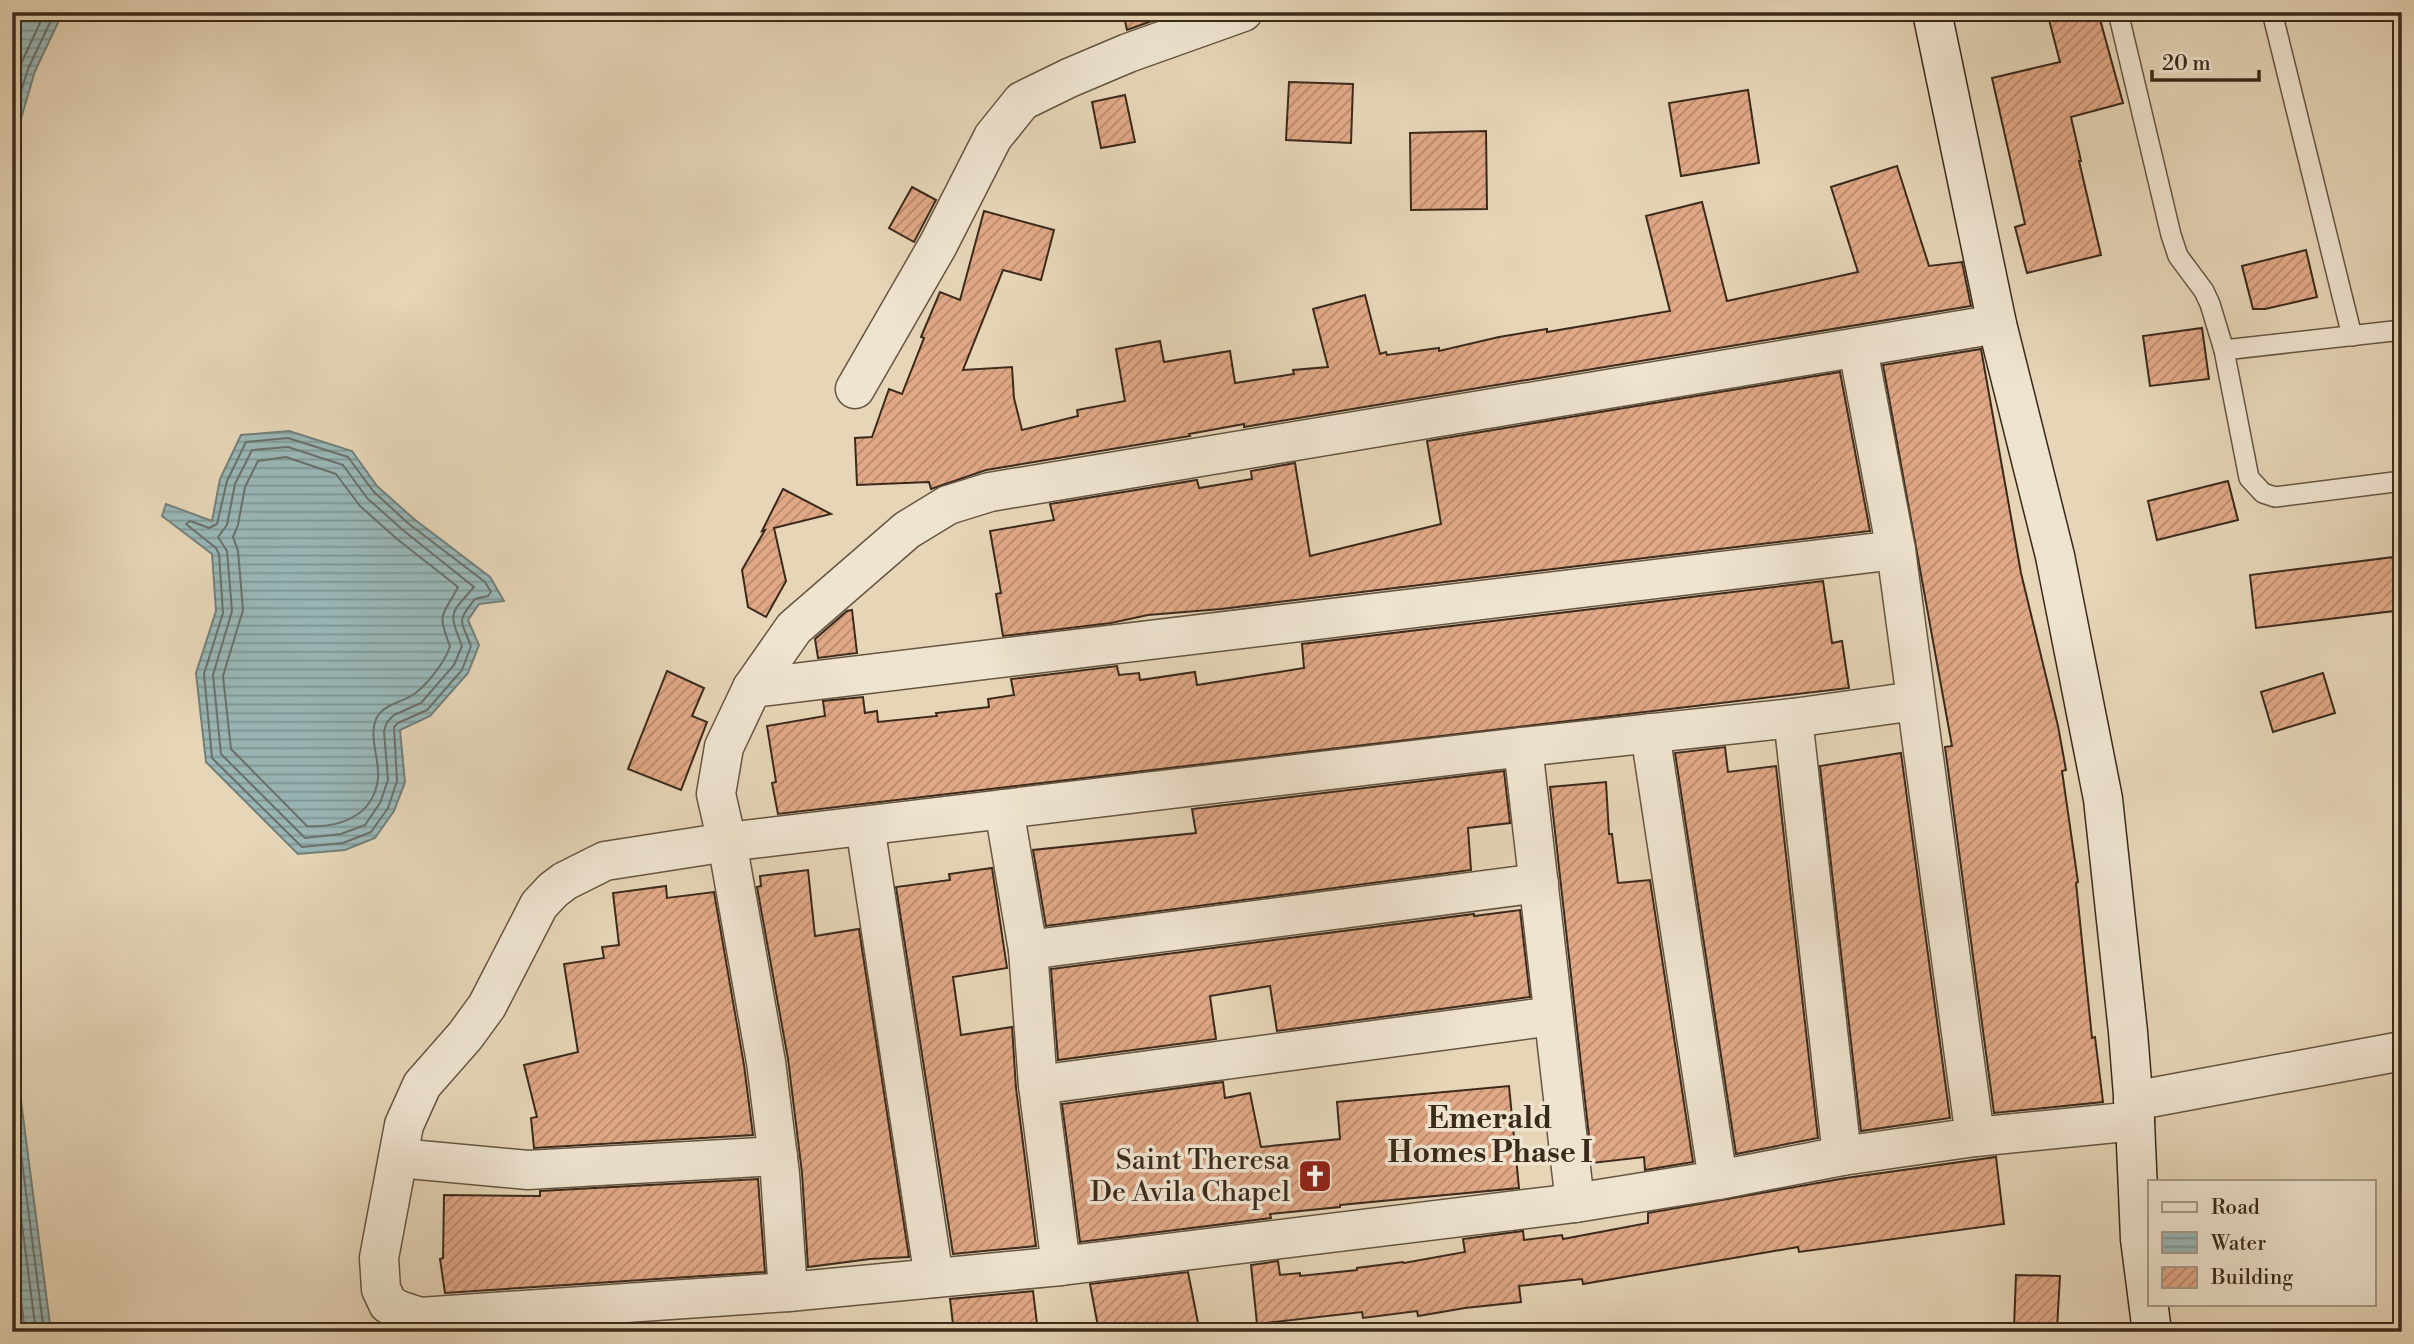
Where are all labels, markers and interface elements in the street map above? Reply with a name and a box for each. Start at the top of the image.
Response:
scale bar [2152,38,2258,82]
text: 20 m [2162,51,2211,77]
district label: Emerald Homes Phase I [1388,1100,1593,1172]
place label: Saint Theresa De Avila Chapel [1090,1143,1291,1210]
church icon: Saint Theresa De Avila Chapel [1296,1157,1334,1195]
legend [2148,1180,2376,1306]
text: Road [2211,1195,2260,1221]
text: Water [2210,1231,2266,1257]
text: Building [2210,1265,2293,1291]

